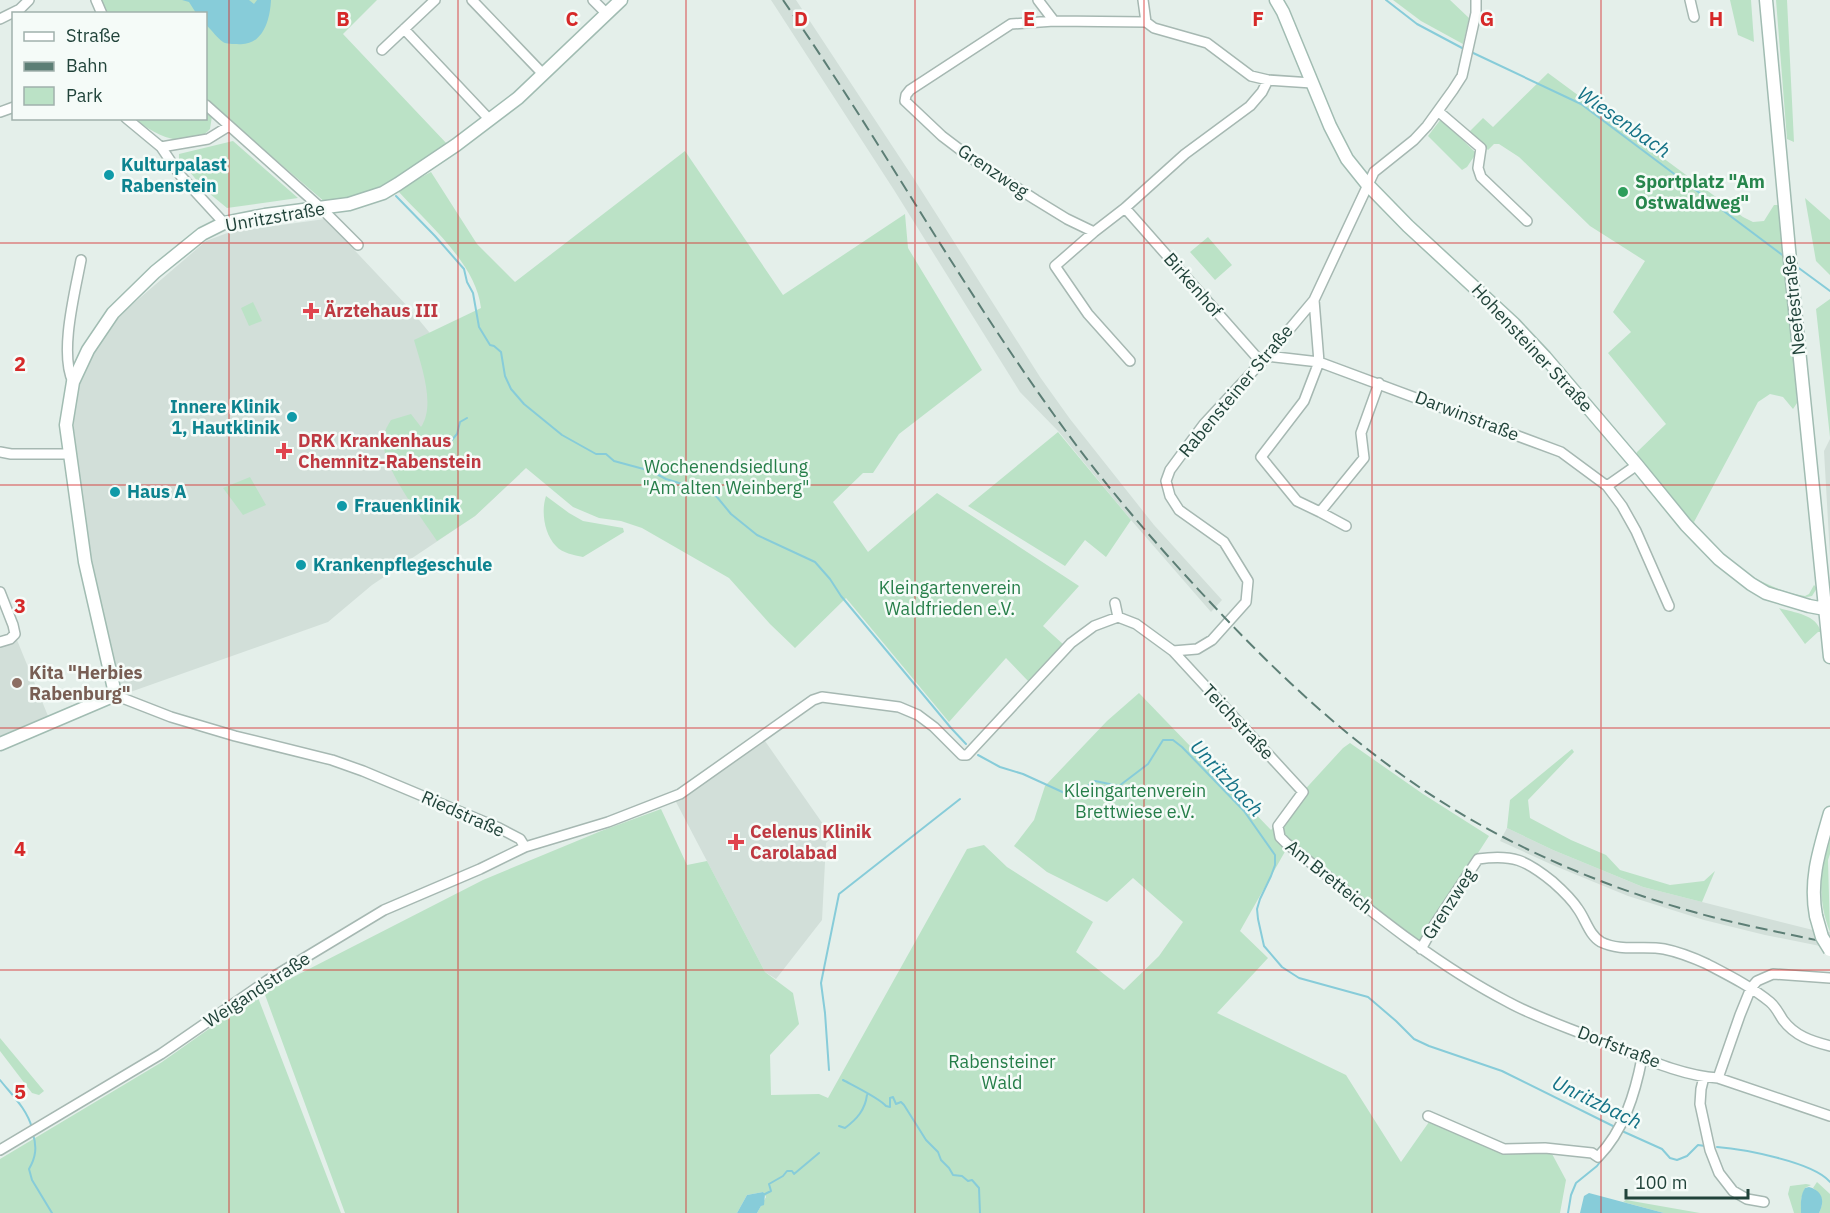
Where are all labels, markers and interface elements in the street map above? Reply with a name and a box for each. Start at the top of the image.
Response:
text: B [336,5,350,32]
text: C [565,5,579,32]
text: D [794,5,808,32]
text: E [1023,5,1035,32]
text: F [1252,5,1264,32]
text: G [1480,5,1494,32]
text: H [1709,5,1723,32]
legend [12,12,207,120]
text: Straße [66,24,120,47]
text: Bahn [66,54,108,77]
water label: Wiesenbach [1572,80,1676,164]
text: Park [66,84,103,107]
street label: Grenzweg [953,139,1034,203]
place label: Kulturpalast Rabenstein [121,153,227,197]
marker: Kulturpalast Rabenstein [102,168,116,182]
place label: Sportplatz "Am Ostwaldweg" [1635,170,1765,214]
marker: Sportplatz "Am Ostwaldweg" [1616,185,1630,199]
street label: Unritzstraße [223,196,327,237]
street label: Birkenhof [1159,248,1228,322]
street label: Neefestraße [1777,254,1810,356]
street label: Hohensteiner Straße [1467,278,1598,417]
place label: Ärztehaus III [324,299,438,322]
marker: Ärztehaus III [302,302,320,320]
street label: Rabensteiner Straße [1173,320,1298,462]
text: 2 [14,350,26,377]
street label: Darwinstraße [1412,385,1522,446]
place label: Innere Klinik 1, Hautklinik [170,395,281,439]
marker: Innere Klinik 1, Hautklinik [285,410,299,424]
place label: DRK Krankenhaus Chemnitz-Rabenstein [298,429,481,473]
marker: DRK Krankenhaus Chemnitz-Rabenstein [275,442,293,460]
park label: Wochenendsiedlung "Am alten Weinberg" [642,455,810,499]
place label: Haus A [127,480,187,503]
marker: Haus A [108,485,122,499]
place label: Frauenklinik [354,494,461,517]
marker: Frauenklinik [335,499,349,513]
place label: Krankenpflegeschule [313,553,492,576]
marker: Krankenpflegeschule [294,558,308,572]
park label: Kleingartenverein Waldfrieden e.V. [879,576,1021,620]
text: 3 [14,592,26,619]
place label: Kita "Herbies Rabenburg" [29,661,143,705]
marker: Kita "Herbies Rabenburg" [10,676,24,690]
street label: Teichstraße [1197,679,1279,764]
water label: Unritzbach [1185,733,1270,822]
park label: Kleingartenverein Brettwiese e.V. [1064,779,1206,823]
street label: Riedstraße [418,785,509,842]
place label: Celenus Klinik Carolabad [750,820,872,864]
marker: Celenus Klinik Carolabad [727,833,745,851]
street label: Am Bretteich [1281,834,1378,919]
text: 4 [14,835,26,862]
street label: Grenzweg [1417,863,1480,944]
street label: Weigandstraße [199,947,314,1033]
street label: Dorfstraße [1574,1020,1664,1073]
park label: Rabensteiner Wald [948,1050,1056,1094]
water label: Unritzbach [1548,1068,1647,1135]
text: 5 [14,1078,26,1105]
scale bar [1626,1162,1748,1200]
text: 100 m [1635,1171,1687,1194]

